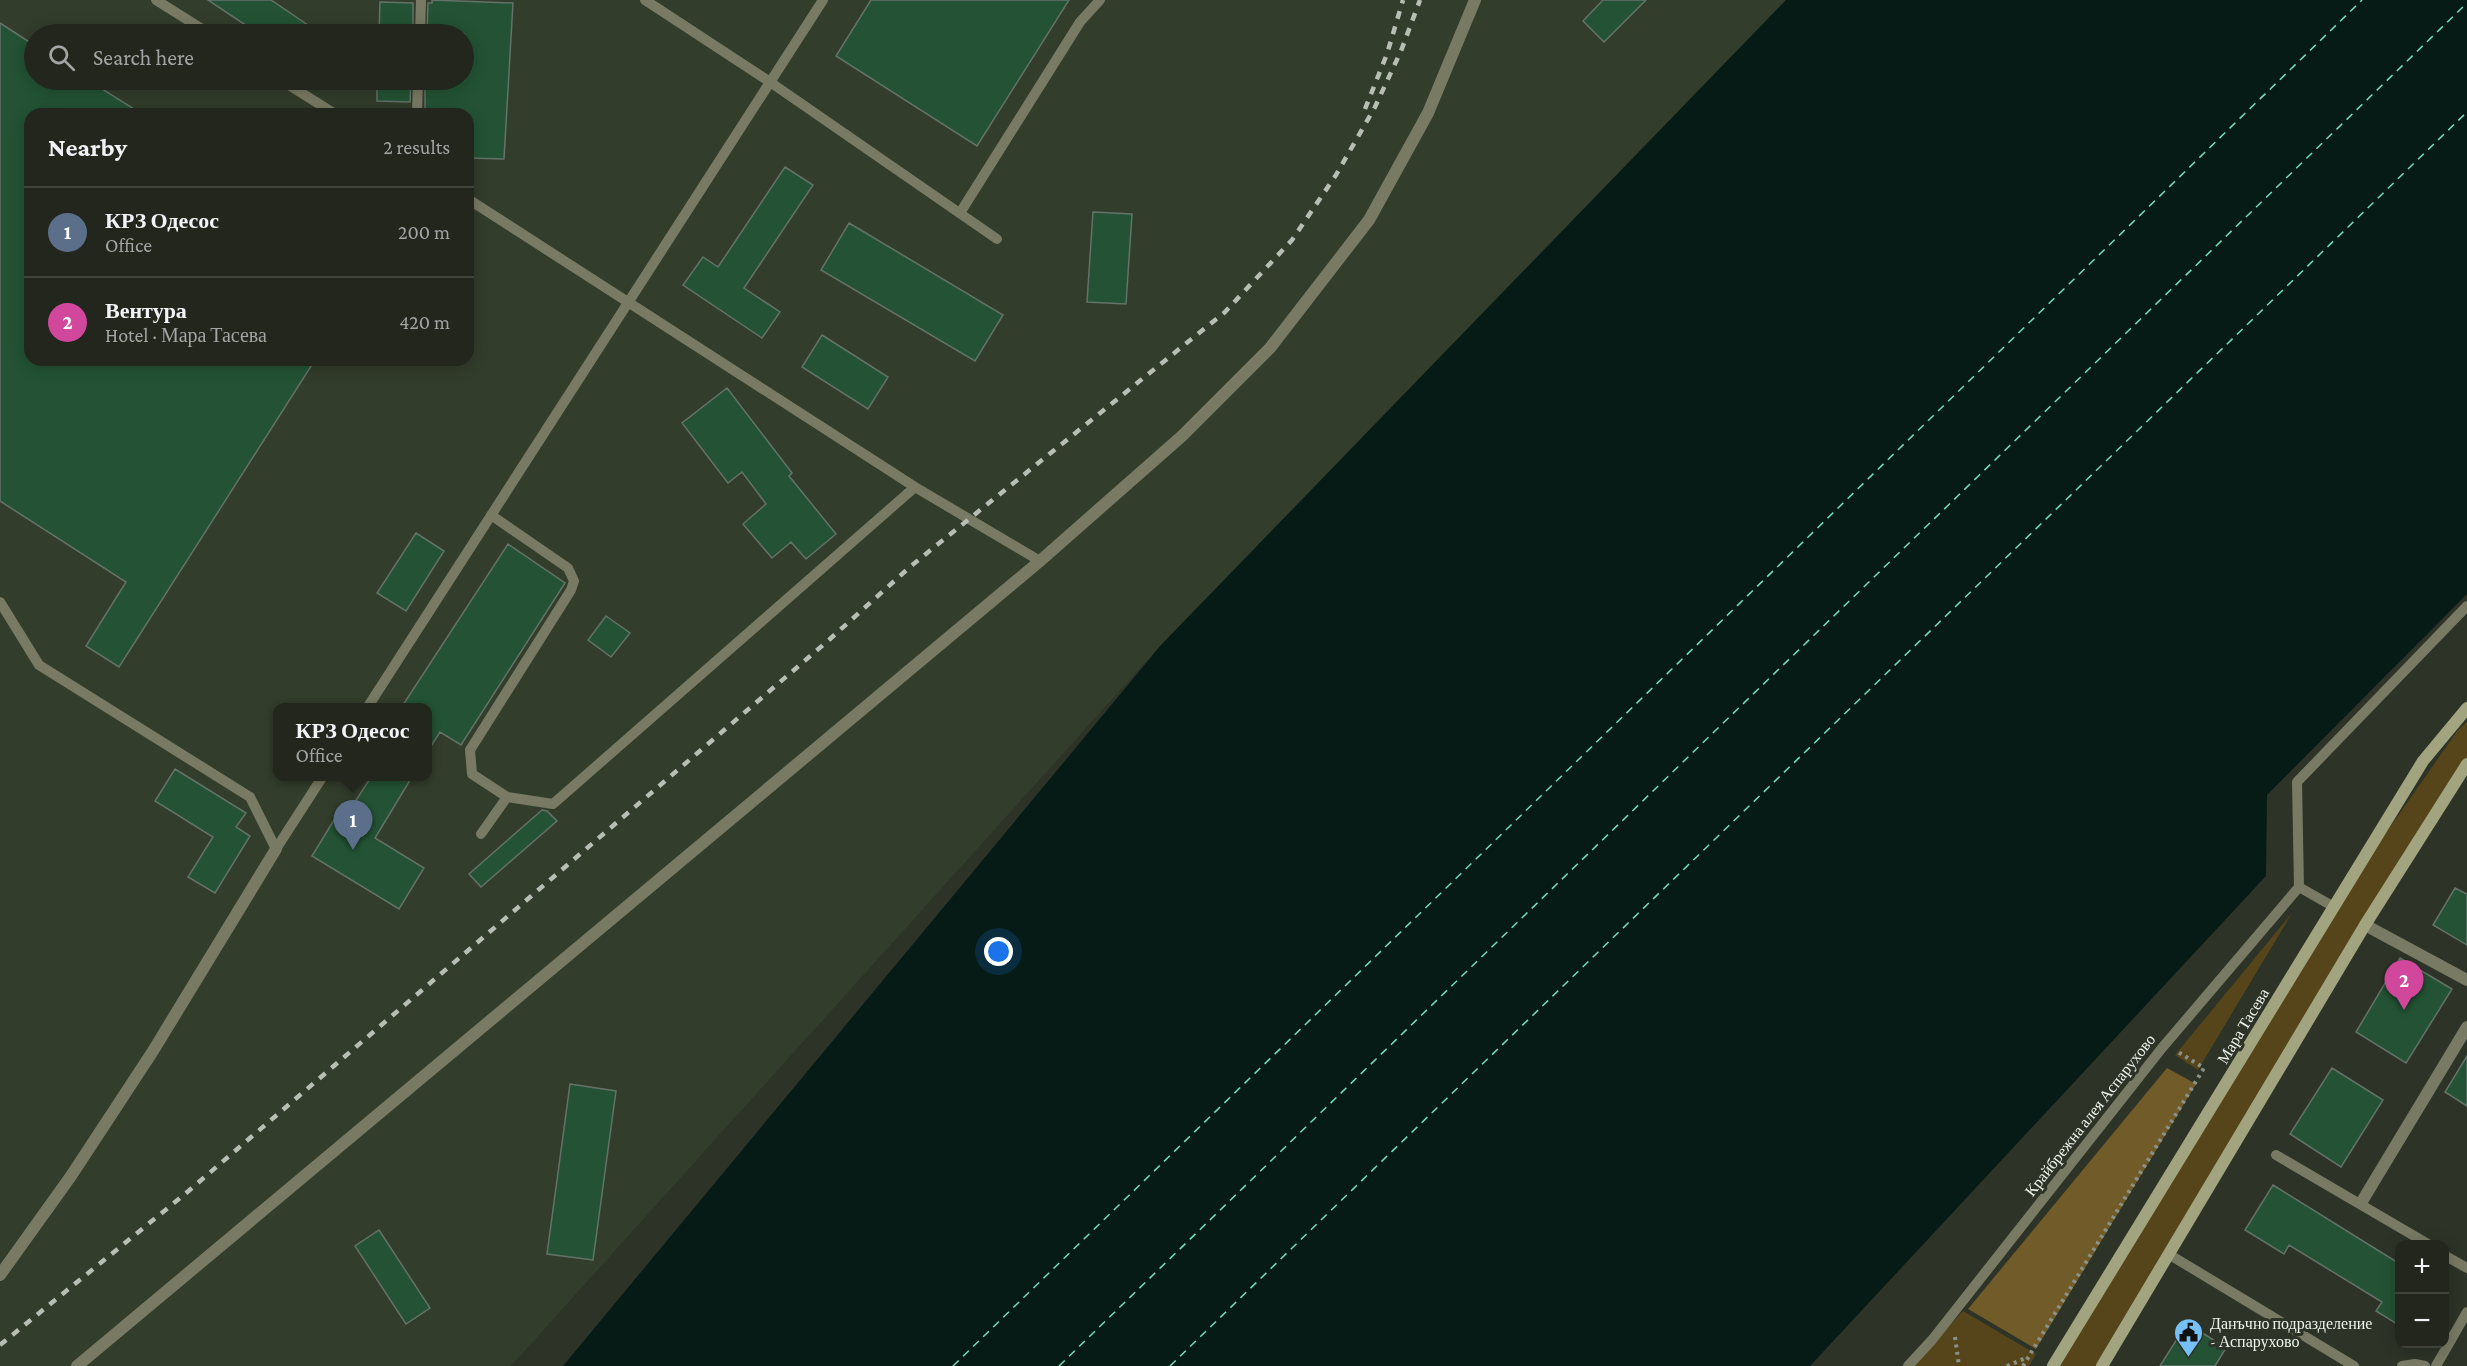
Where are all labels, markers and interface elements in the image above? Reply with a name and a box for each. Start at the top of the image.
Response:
search box [24,24,474,90]
icon: search [45,41,78,74]
text: Search here [93,45,194,70]
text: Nearby [48,133,127,162]
text: 2 results [383,136,450,158]
text: КРЗ Одесос [105,208,219,233]
text: 1 [64,221,71,243]
text: 200 m [398,221,450,243]
text: Office [105,234,152,256]
text: Вентура [105,298,187,323]
text: 2 [62,311,73,333]
text: 420 m [399,311,450,333]
text: Hotel · Мара Тасева [105,324,267,346]
popup [273,703,432,781]
text: КРЗ Одесос [295,718,410,743]
text: Office [295,744,342,766]
pin: 1 [334,800,372,850]
your location [984,937,1013,966]
pin: 2 [2384,960,2424,1010]
street label: Мара Тасева [2214,985,2273,1067]
street label: Крайбрежна алея Аспарухово [2022,1031,2159,1200]
map controls [2395,1240,2449,1348]
button: + [2395,1240,2449,1294]
button: − [2395,1294,2449,1348]
place label: Данъчно подразделение - Аспарухово [2210,1315,2372,1351]
public building icon: Данъчно подразделение - Аспарухово [2173,1316,2205,1358]

